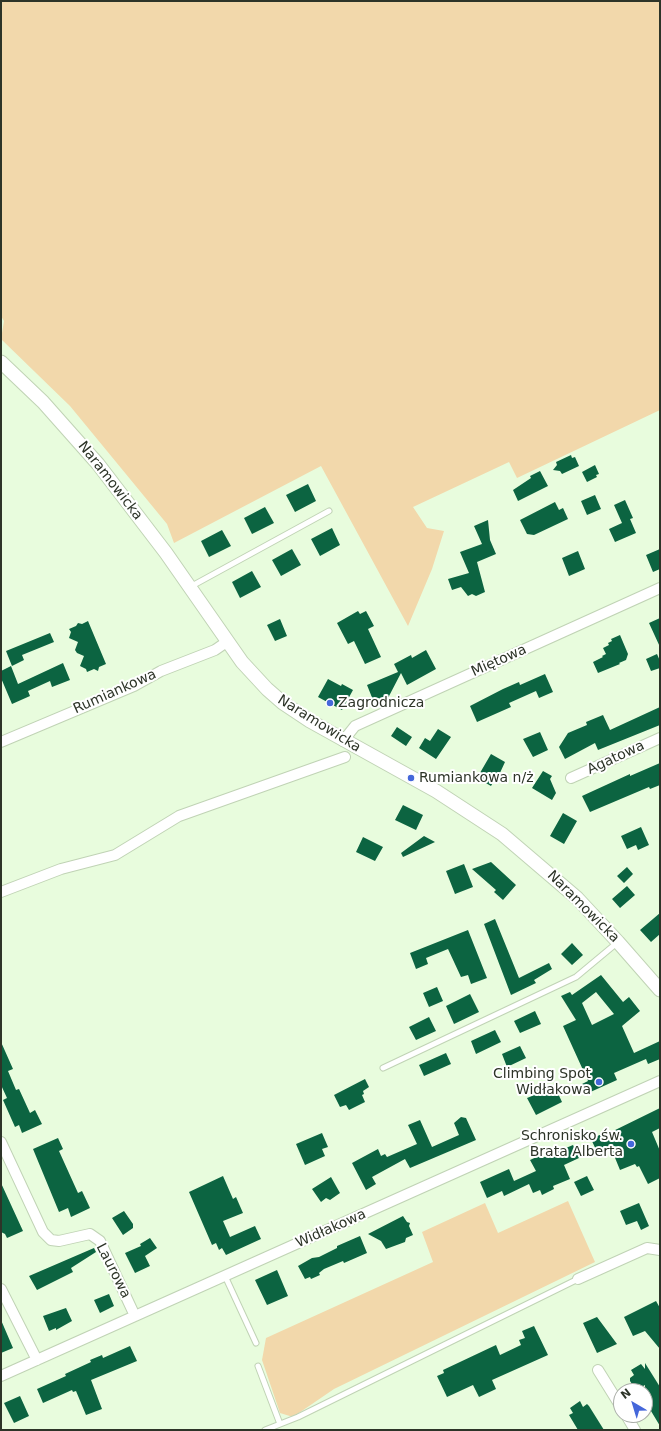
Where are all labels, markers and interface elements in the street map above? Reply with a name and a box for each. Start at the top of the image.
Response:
street label: Naramowicka [74,438,146,524]
street label: Miętowa [469,641,529,681]
street label: Rumiankowa [71,666,159,718]
street label: Naramowicka [274,692,364,756]
place label: Zagrodnicza [338,695,424,711]
marker: Zagrodnicza [325,698,335,708]
street label: Agatowa [585,737,647,779]
place label: Rumiankowa n/ż [419,770,534,786]
marker: Rumiankowa n/ż [406,773,416,783]
street label: Naramowicka [543,867,623,947]
place label: Climbing Spot Widłakowa [493,1066,591,1098]
marker: Climbing Spot Widłakowa [594,1077,604,1087]
place label: Schronisko św. Brata Alberta [521,1128,623,1160]
marker: Schronisko św. Brata Alberta [626,1139,636,1149]
street label: Widłakowa [293,1206,369,1252]
street label: Laurowa [92,1241,134,1301]
north arrow [613,1383,653,1423]
text: N [618,1386,634,1402]

